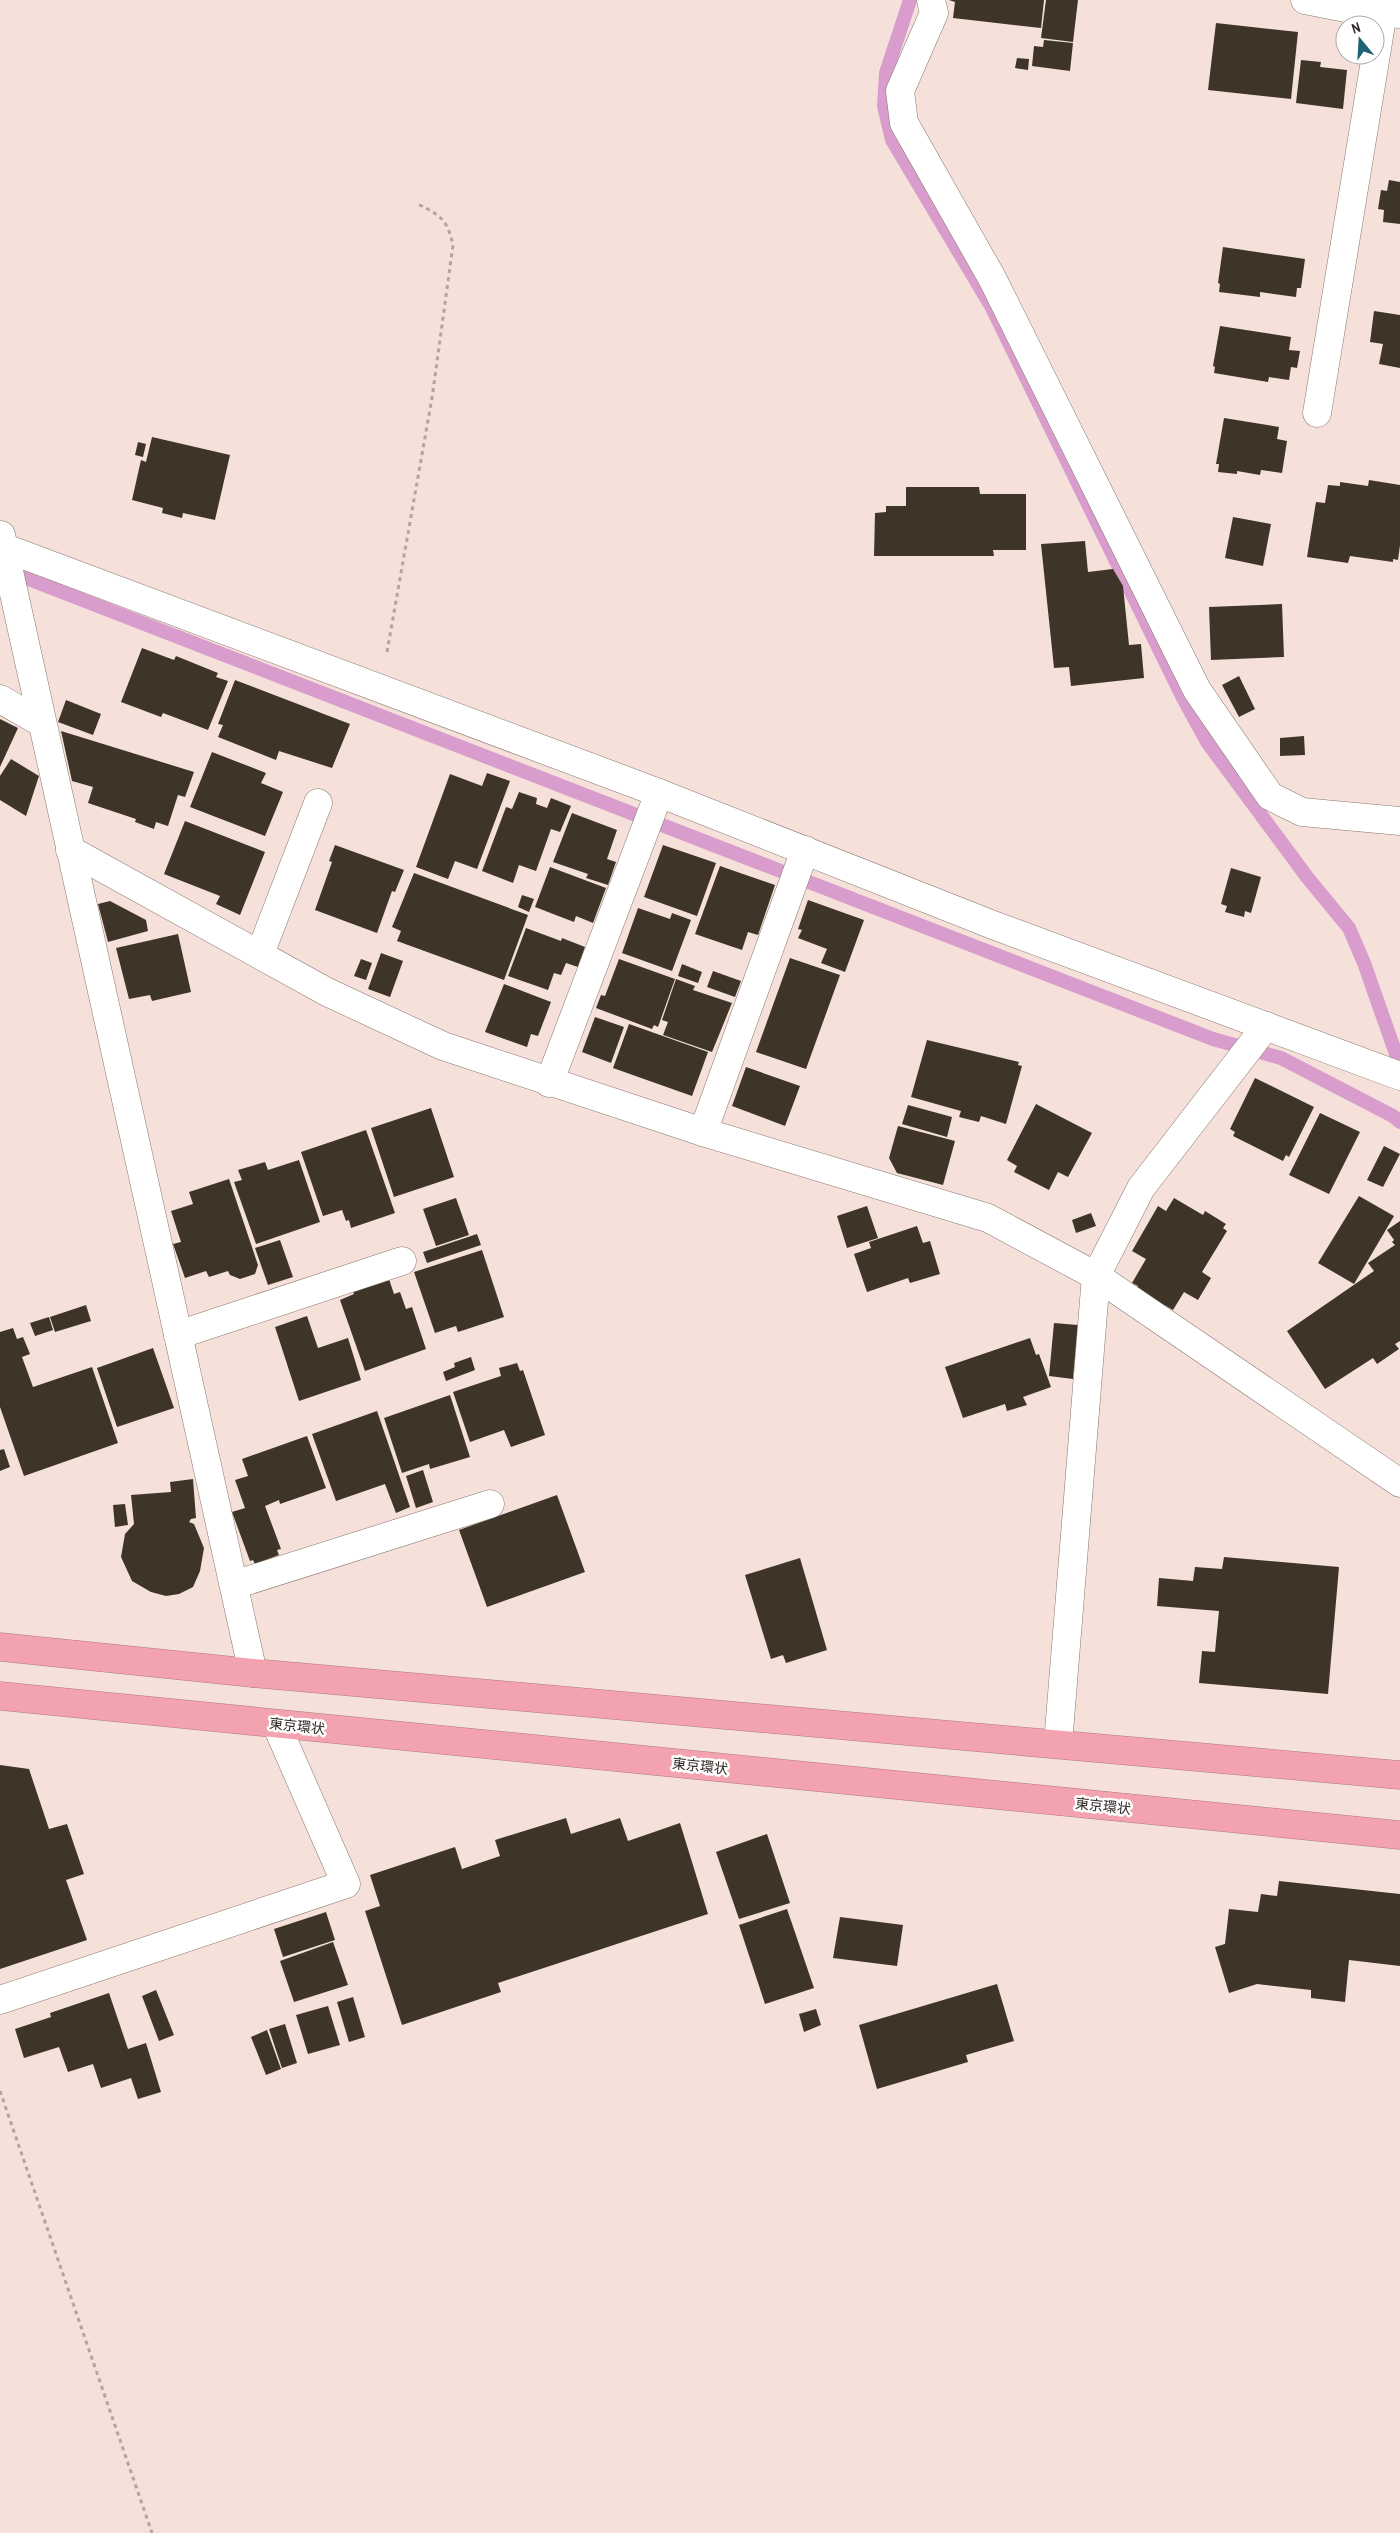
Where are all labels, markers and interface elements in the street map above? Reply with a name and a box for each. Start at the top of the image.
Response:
north arrow [1335,15,1385,65]
text: N [1349,18,1363,37]
street label: 東京環状 [268,1714,326,1738]
street label: 東京環状 [671,1754,729,1778]
street label: 東京環状 [1074,1794,1132,1818]

